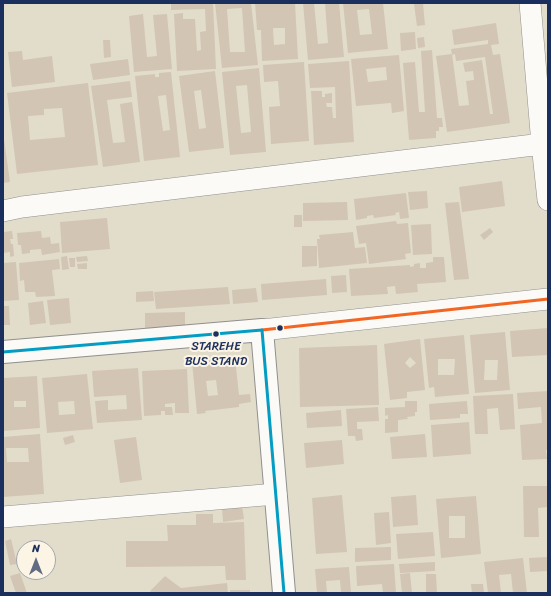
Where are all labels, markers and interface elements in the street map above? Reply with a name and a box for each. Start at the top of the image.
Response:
unlabelled marker [275,323,285,333]
marker: STAREHE BUS STAND [211,329,221,339]
place label: STAREHE BUS STAND [185,340,247,368]
text: N [32,539,40,558]
north arrow [16,540,56,580]

